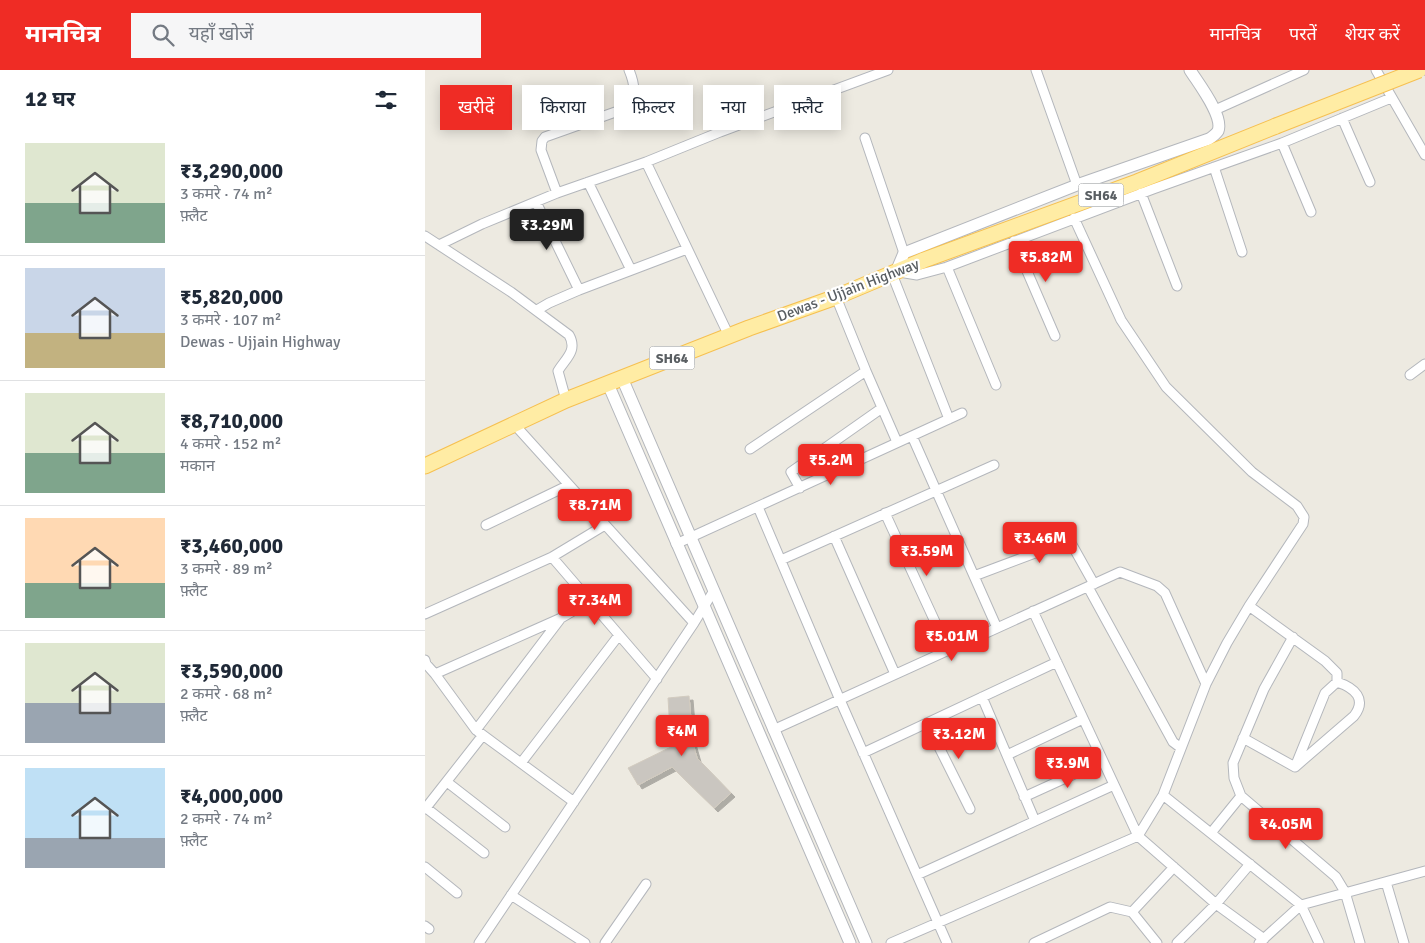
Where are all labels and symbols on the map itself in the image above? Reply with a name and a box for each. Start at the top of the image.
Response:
road number: SH64 [1079,184,1123,206]
pin: ₹3.29M [506,208,588,251]
pin: ₹5.82M [1005,240,1087,283]
street label: Dewas - Ujjain Highway [775,255,921,325]
road number: SH64 [649,346,695,370]
pin: ₹5.2M [796,444,866,486]
pin: ₹8.71M [554,488,636,531]
pin: ₹3.46M [999,522,1081,564]
pin: ₹3.59M [886,534,968,577]
pin: ₹7.34M [554,584,636,626]
pin: ₹5.01M [911,620,993,662]
pin: ₹4M [658,714,706,757]
pin: ₹3.12M [918,718,1000,760]
pin: ₹3.9M [1033,746,1103,789]
pin: ₹4.05M [1245,808,1327,850]

